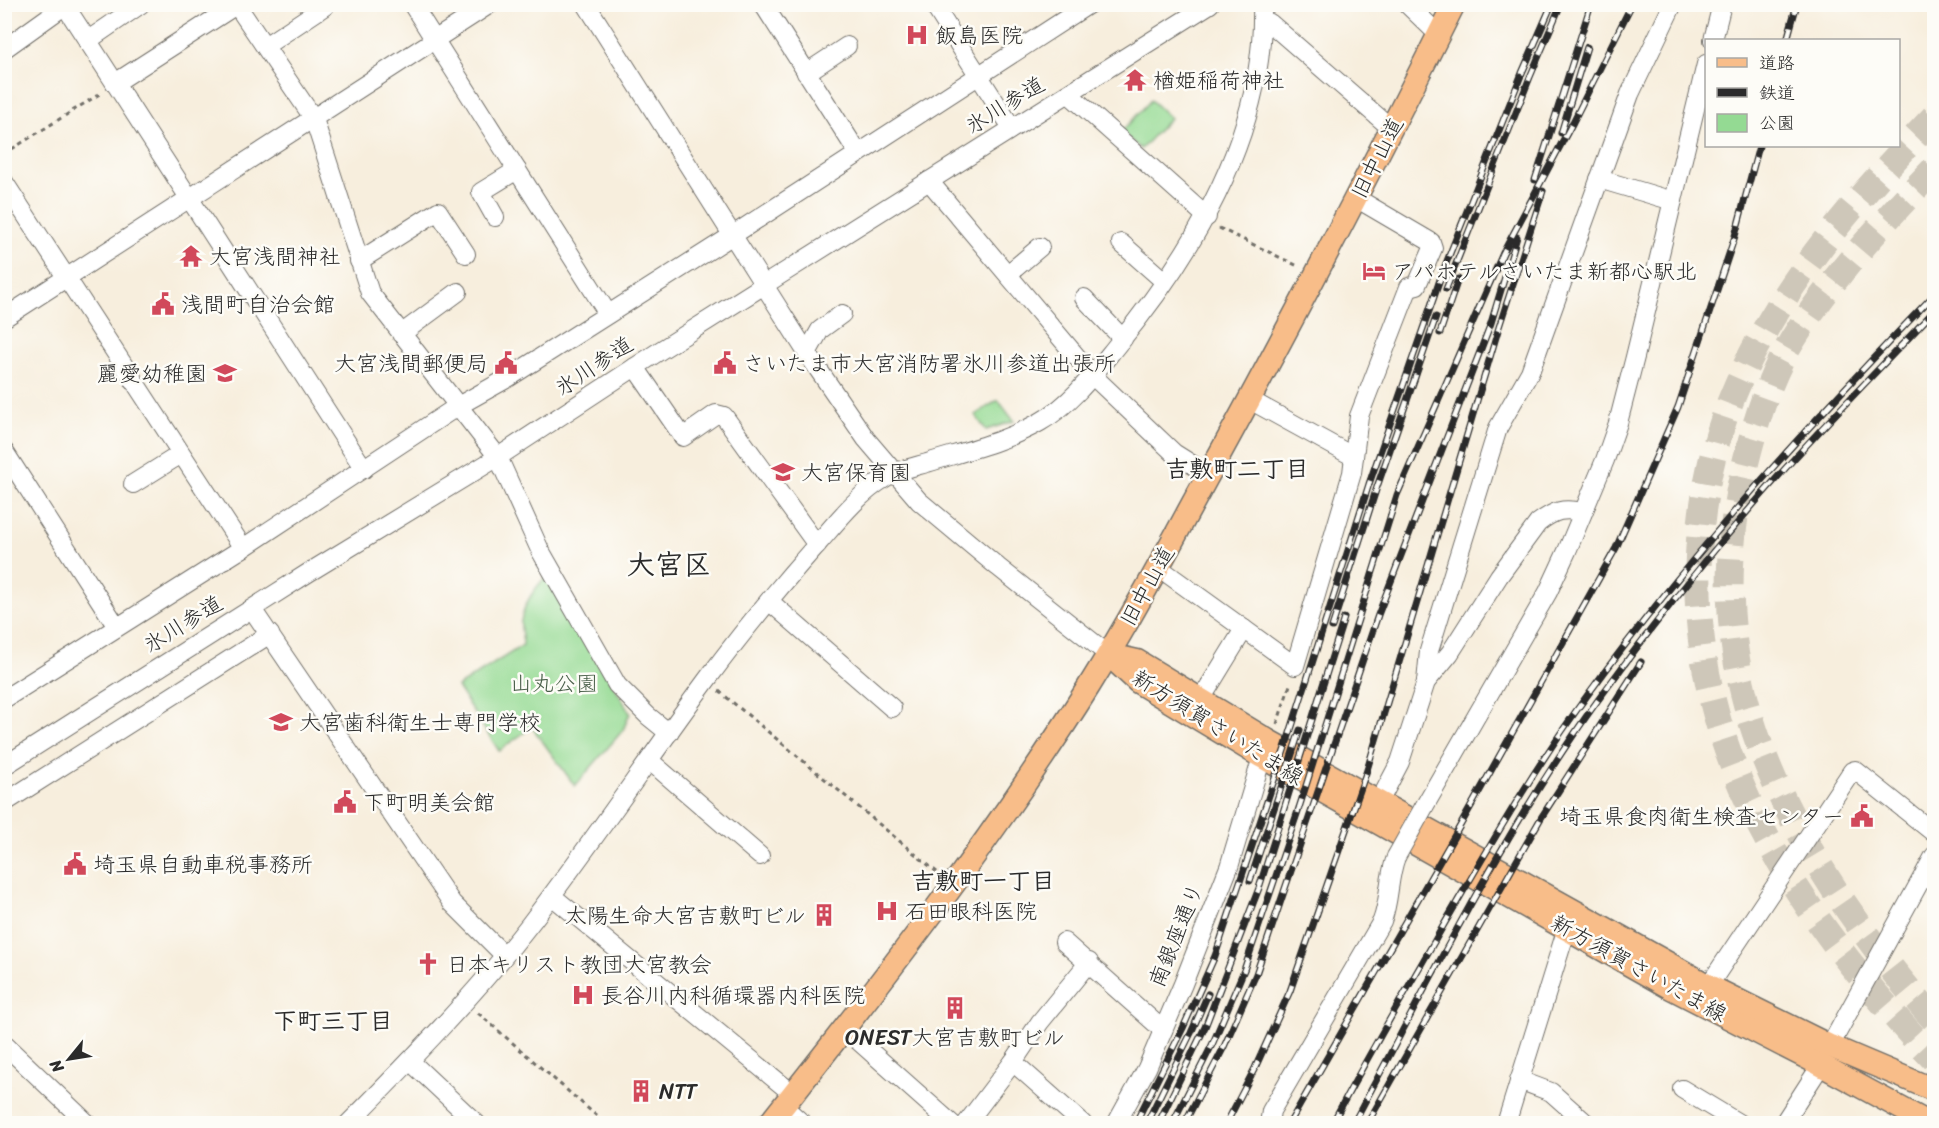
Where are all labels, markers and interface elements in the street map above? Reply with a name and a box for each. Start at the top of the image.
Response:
place label: 飯島医院 [935,16,1023,55]
hospital icon: 飯島医院 [904,22,930,48]
legend [1705,39,1900,147]
text: 道路 [1759,47,1795,79]
place label: 楢姫稲荷神社 [1153,61,1285,100]
street label: 氷川参道 [957,65,1053,145]
temple icon: 楢姫稲荷神社 [1122,67,1148,93]
text: 鉄道 [1759,77,1795,109]
text: 公園 [1759,107,1795,139]
street label: 旧中山道 [1340,110,1414,206]
place label: 大宮浅間神社 [209,237,341,276]
temple icon: 大宮浅間神社 [178,243,204,269]
place label: アパホテルさいたま新都心駅北 [1392,252,1697,291]
hotel icon: アパホテルさいたま新都心駅北 [1361,258,1387,284]
place label: 浅間町自治会館 [181,285,335,324]
public building icon: 浅間町自治会館 [150,291,176,317]
street label: 氷川参道 [547,325,641,407]
place label: 大宮浅間郵便局 [334,344,488,383]
place label: さいたま市大宮消防署氷川参道出張所 [743,344,1116,383]
public building icon: 大宮浅間郵便局 [493,350,519,376]
public building icon: さいたま市大宮消防署氷川参道出張所 [712,350,738,376]
place label: 麗愛幼稚園 [97,354,207,393]
school or university icon: 麗愛幼稚園 [212,360,238,386]
district label: 吉敷町二丁目 [1165,448,1309,490]
place label: 大宮保育園 [801,453,911,492]
school or university icon: 大宮保育園 [770,459,796,485]
street label: 旧中山道 [1109,538,1185,634]
district label: 大宮区 [627,540,711,589]
street label: 氷川参道 [135,584,231,664]
street label: 新方須賀さいたま線 [1124,658,1312,796]
park label: 山丸公園 [510,664,598,703]
place label: 大宮歯科衛生士専門学校 [299,703,541,742]
school or university icon: 大宮歯科衛生士専門学校 [268,709,294,735]
place label: 下町明美会館 [363,783,495,822]
public building icon: 下町明美会館 [332,789,358,815]
place label: 埼玉県食肉衛生検査センター [1559,797,1844,836]
public building icon: 埼玉県食肉衛生検査センター [1849,803,1875,829]
place label: 埼玉県自動車税事務所 [93,845,313,884]
public building icon: 埼玉県自動車税事務所 [62,851,88,877]
district label: 吉敷町一丁目 [911,860,1055,902]
street label: 南銀座通り [1137,877,1215,993]
place label: 石田眼科医院 [905,892,1037,931]
place label: 太陽生命大宮吉敷町ビル [564,896,806,935]
hospital icon: 石田眼科医院 [874,898,900,924]
building icon: 太陽生命大宮吉敷町ビル [811,902,837,928]
street label: 新方須賀さいたま線 [1543,903,1735,1033]
place label: 日本キリスト教団大宮教会 [446,945,712,984]
church icon: 日本キリスト教団大宮教会 [415,951,441,977]
place label: 長谷川内科循環器内科医院 [601,976,865,1015]
hospital icon: 長谷川内科循環器内科医院 [570,982,596,1008]
building icon: ONEST大宮吉敷町ビル [942,995,968,1021]
district label: 下町三丁目 [273,1000,393,1042]
place label: ONEST大宮吉敷町ビル [845,1018,1065,1057]
north arrow [39,1029,99,1089]
text: N [41,1053,72,1079]
place label: NTT [659,1072,698,1111]
building icon: NTT [628,1078,654,1104]

